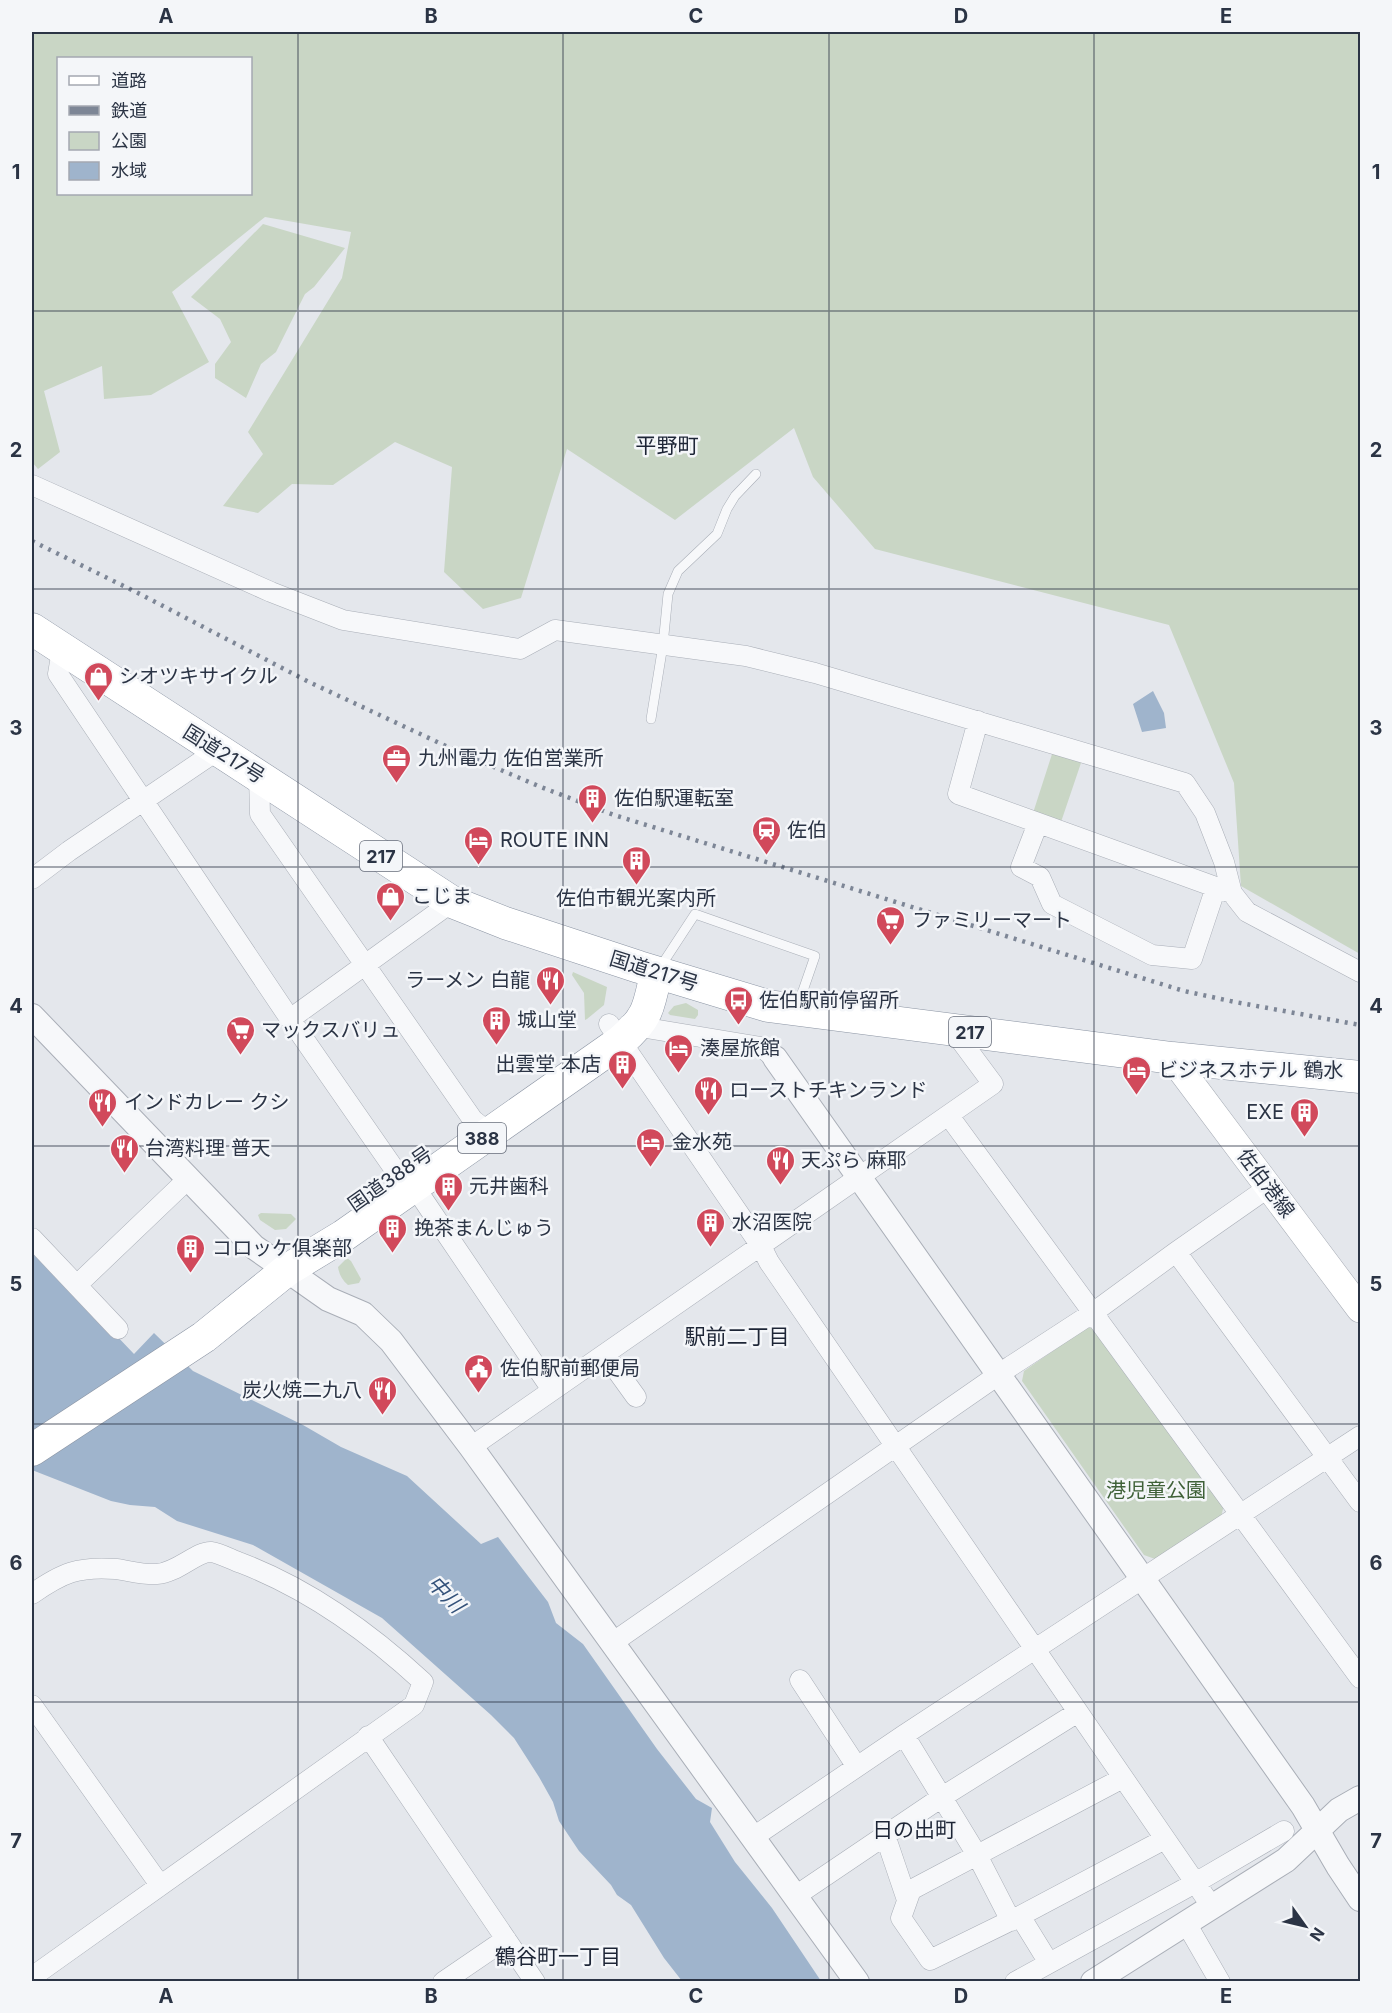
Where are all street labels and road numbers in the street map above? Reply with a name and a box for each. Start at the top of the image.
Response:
street label: 国道217号 [179,720,269,788]
road number: 217 [360,841,402,871]
street label: 国道217号 [607,946,701,996]
road number: 217 [949,1017,991,1047]
road number: 388 [458,1123,506,1153]
street label: 国道388号 [343,1141,437,1217]
street label: 佐伯港線 [1232,1144,1300,1222]

